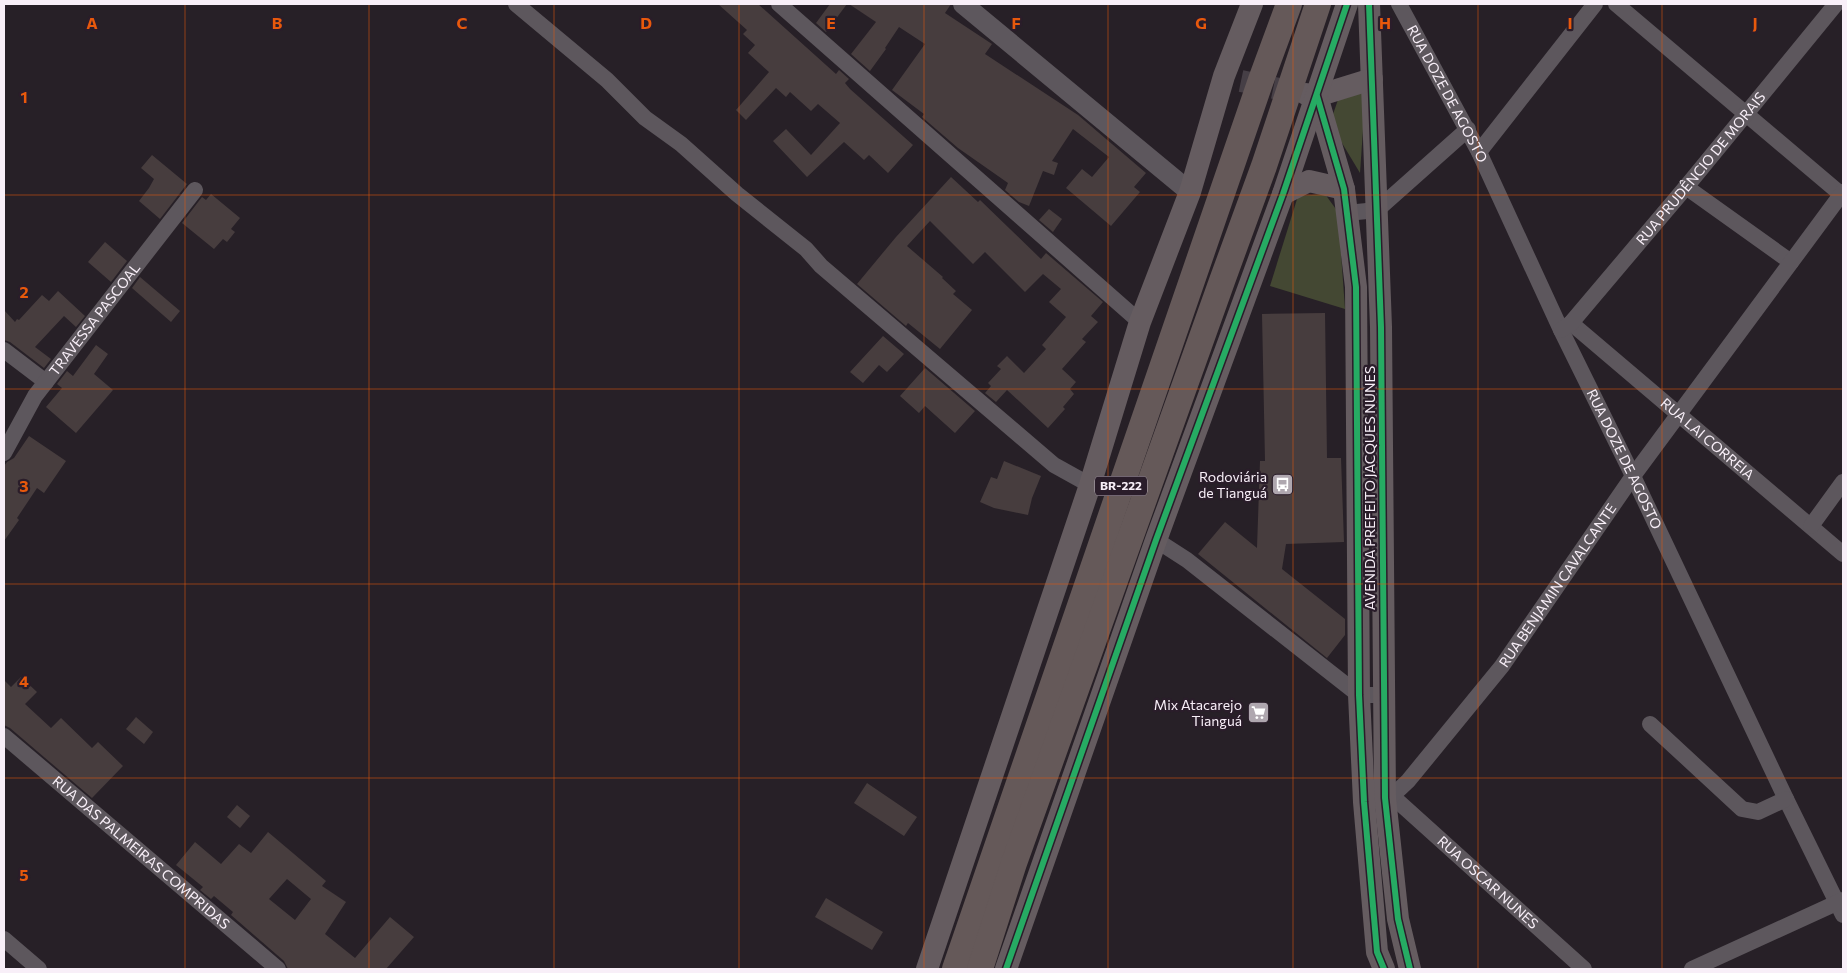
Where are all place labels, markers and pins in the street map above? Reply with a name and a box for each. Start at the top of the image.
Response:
place label: Rodoviária de Tianguá [1198,468,1267,501]
bus stop icon: Rodoviária de Tianguá [1271,473,1295,497]
place label: Mix Atacarejo Tianguá [1154,696,1242,729]
supermarket icon: Mix Atacarejo Tianguá [1246,701,1270,725]

